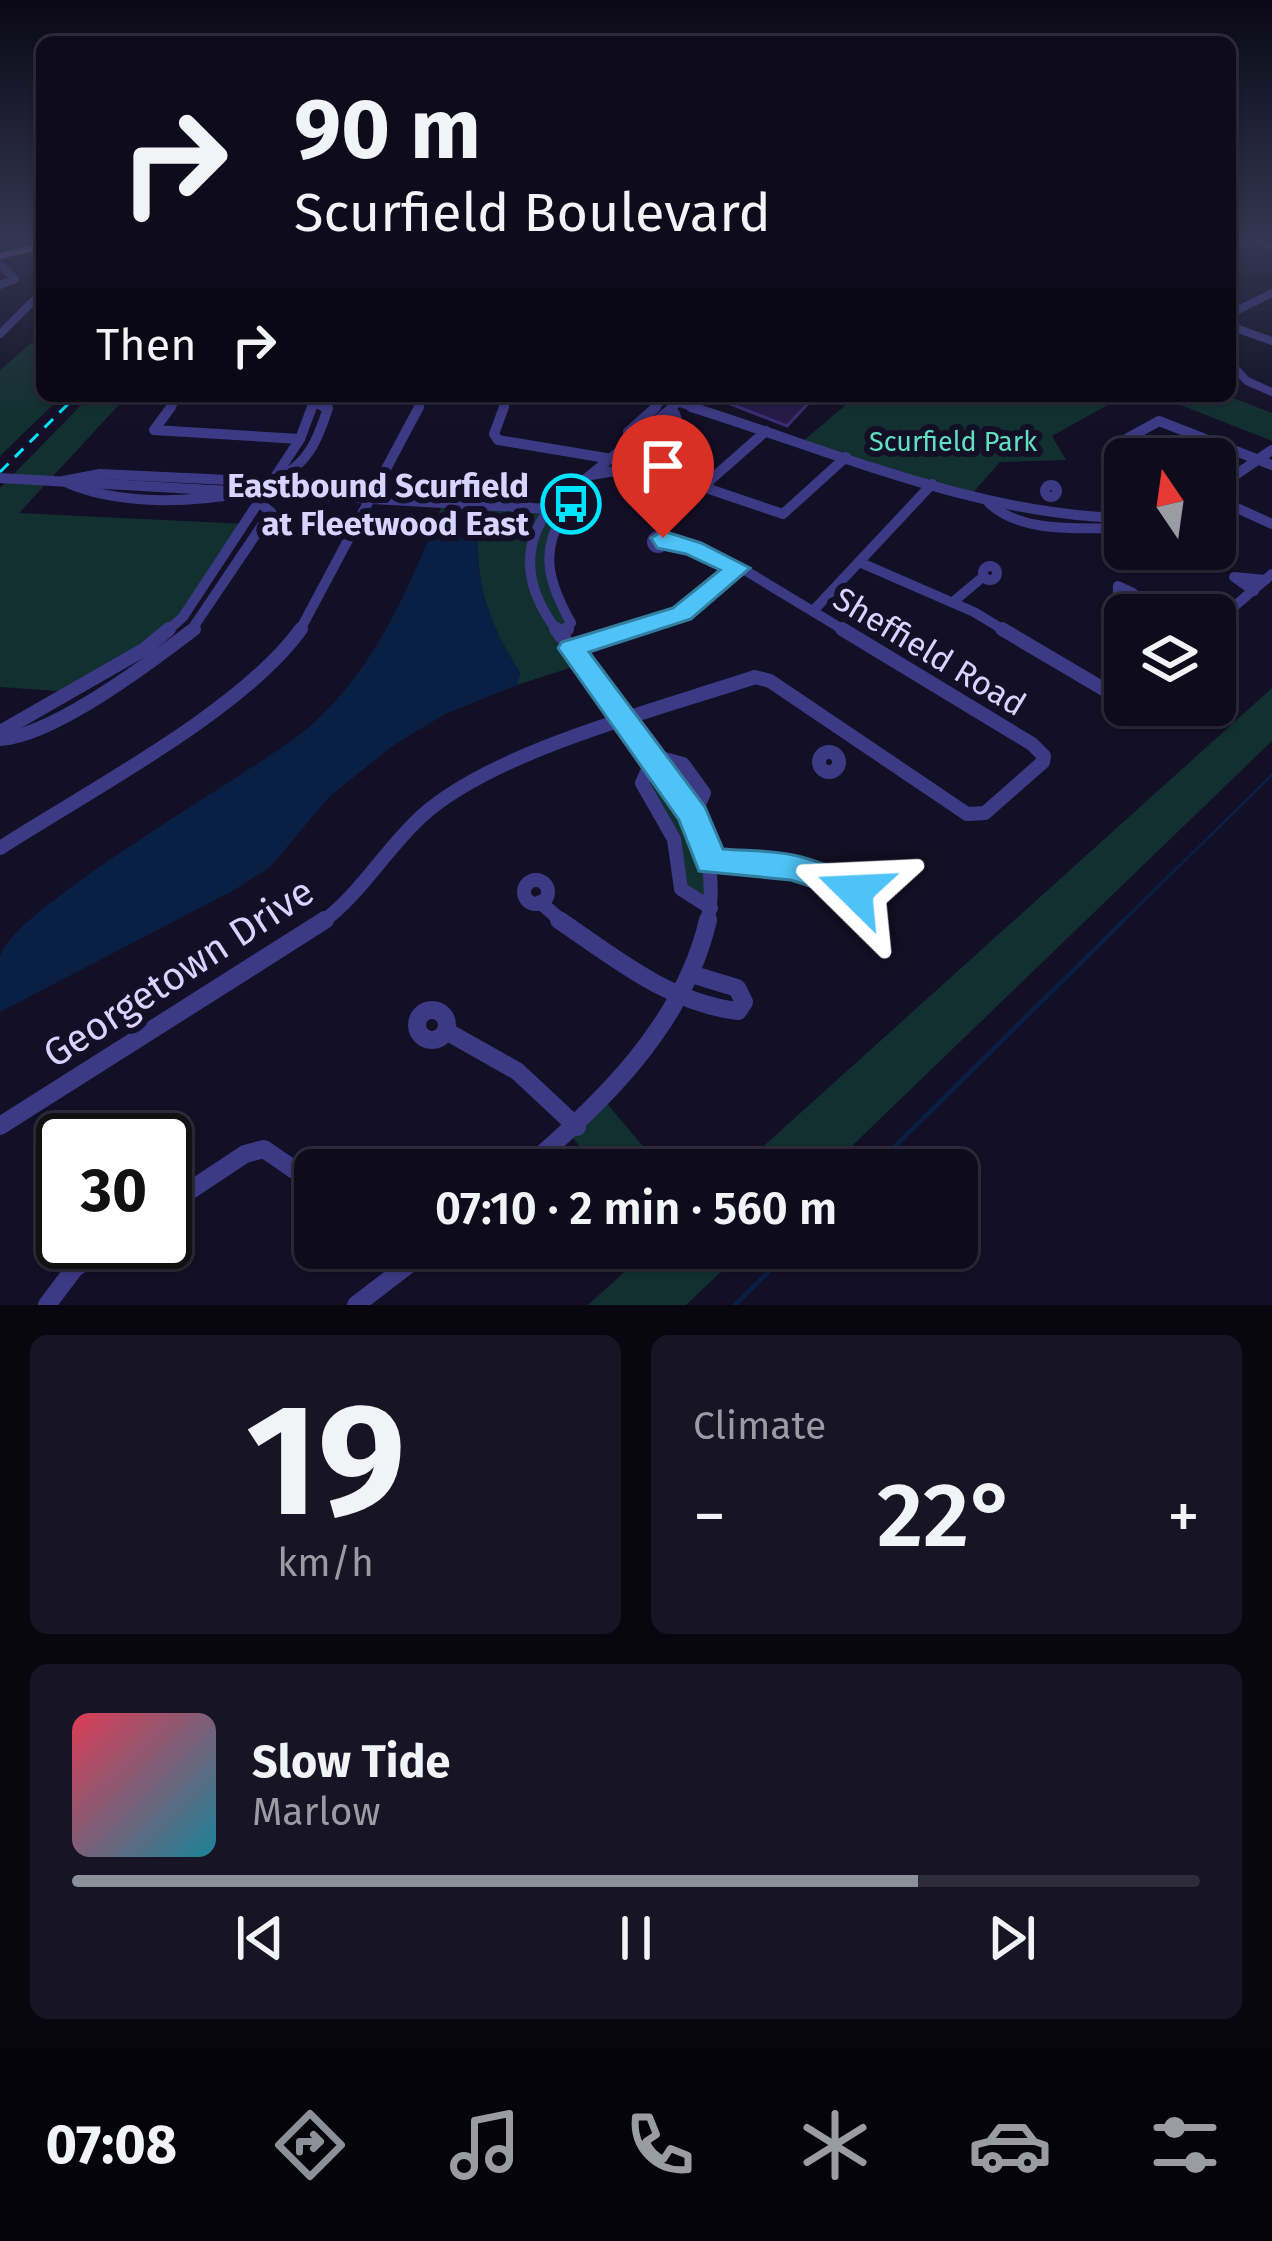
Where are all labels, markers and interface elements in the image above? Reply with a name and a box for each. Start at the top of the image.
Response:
text: 90 m [294,79,481,180]
icon: right [96,84,252,240]
text: Scurfield Boulevard [294,181,771,245]
icon: right [221,312,287,378]
text: Then [96,318,197,372]
pin [612,415,714,538]
park label: Scurfield Park [869,426,1037,458]
icon: arrive [630,433,696,499]
north arrow [1104,438,1236,570]
map controls [1104,438,1236,726]
place label: Eastbound Scurfield at Fleetwood East [227,466,530,544]
bus stop icon: Eastbound Scurfield at Fleetwood East [540,473,602,535]
street label: Sheffield Road [826,579,1033,725]
button: layers [1104,594,1236,726]
position arrow [792,828,918,954]
street label: Georgetown Drive [35,868,322,1077]
speed limit sign: 30 [36,1113,192,1269]
text: 07:10 · 2 min · 560 m [435,1182,837,1236]
text: 19 [246,1368,405,1555]
text: Climate [693,1403,826,1449]
text: 22° [877,1462,1016,1570]
text: − [693,1477,726,1556]
text: + [1167,1477,1200,1556]
text: km/h [277,1540,374,1586]
text: Slow Tide [252,1735,450,1789]
text: Marlow [252,1789,381,1835]
icon: previous [227,1905,293,1971]
icon: pause [603,1905,669,1971]
icon: next [979,1905,1045,1971]
icon: directions [268,2103,352,2187]
icon: music [443,2103,527,2187]
icon: phone [618,2103,702,2187]
icon: climate [793,2103,877,2187]
icon: car [968,2103,1052,2187]
icon: filters [1143,2103,1227,2187]
text: 07:08 [45,2113,177,2177]

